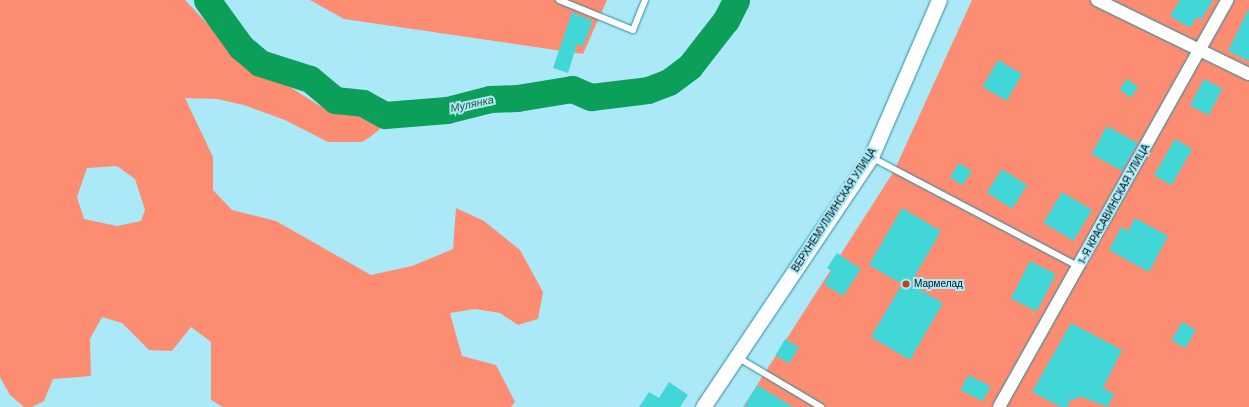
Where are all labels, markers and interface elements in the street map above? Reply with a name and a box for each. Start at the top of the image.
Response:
water label: Мулянка [449,93,495,115]
street label: 1-Я КРАСАВИНСКАЯ УЛИЦА [1076,142,1152,266]
street label: ВЕРХНЕМУЛЛИНСКАЯ УЛИЦА [789,146,879,274]
place label: Мармелад [914,278,963,290]
marker: Мармелад [901,279,911,289]

